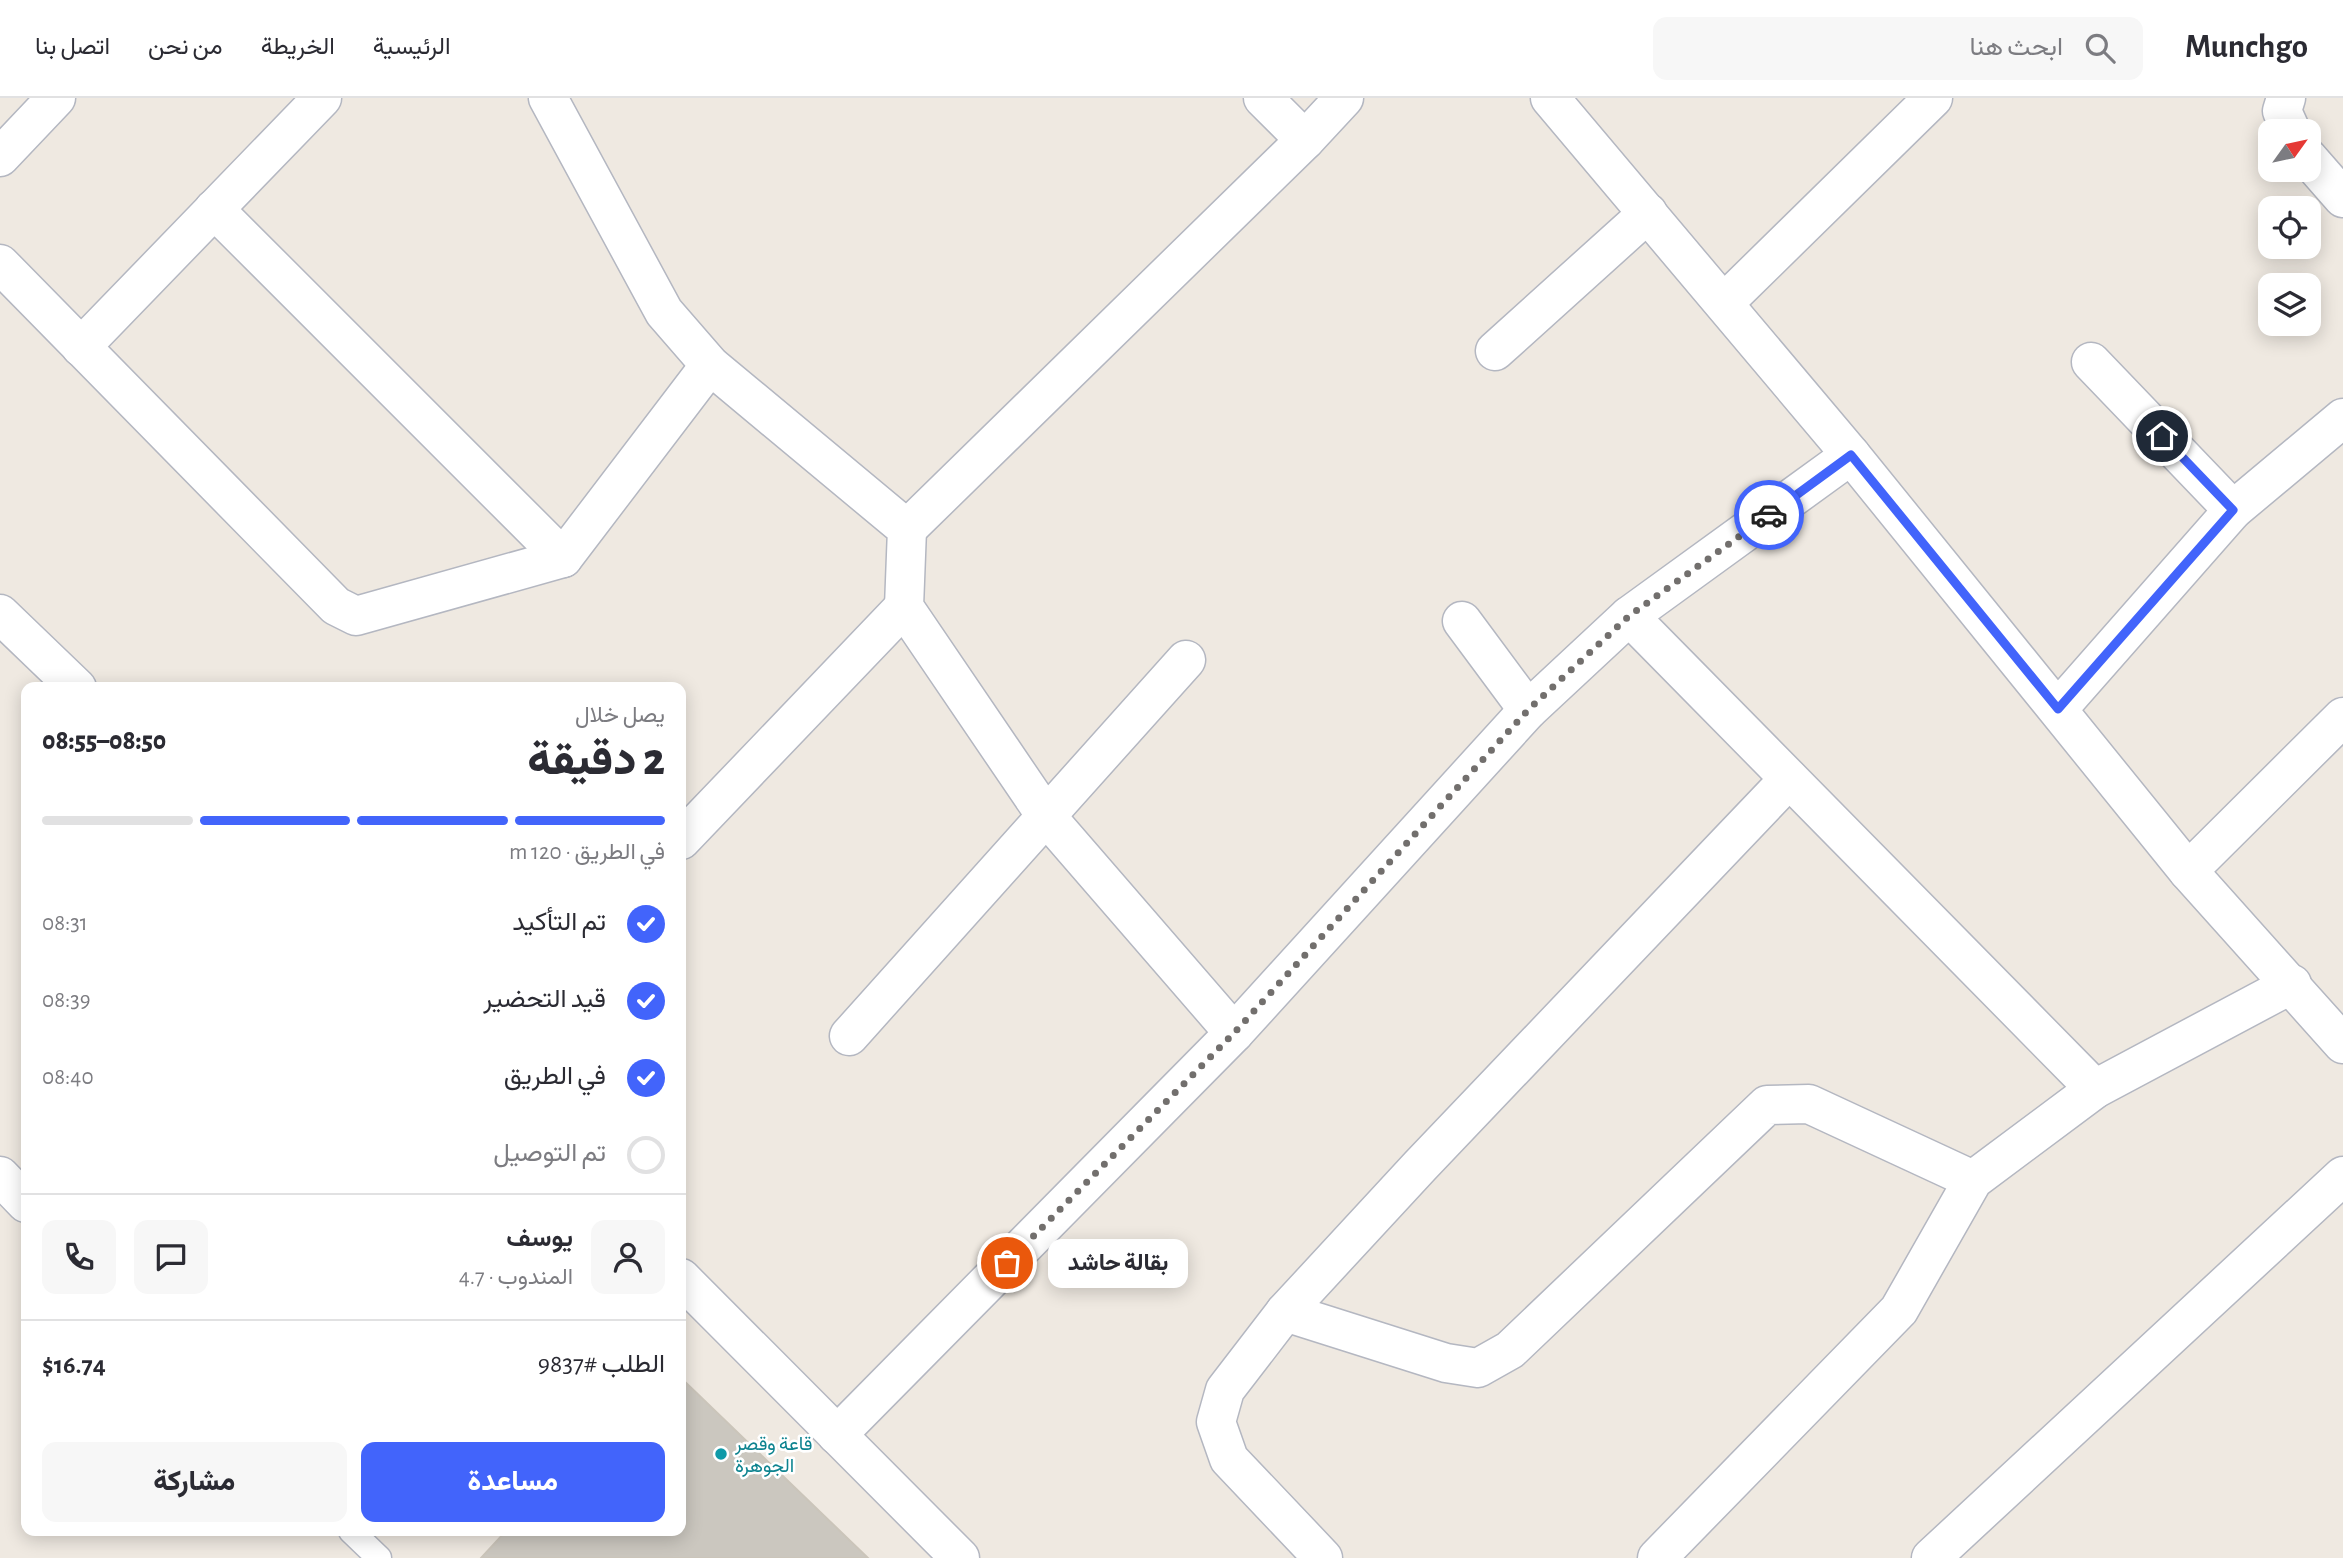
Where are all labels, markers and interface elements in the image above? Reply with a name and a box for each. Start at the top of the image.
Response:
search box [1653,17,2143,80]
icon: search [2081,29,2119,67]
text: Munchgo [2185,31,2308,64]
text: ابحث هنا [1969,34,2063,60]
text: اتصل بنا [35,35,110,59]
text: من نحن [148,35,223,59]
text: الخريطة [261,35,335,59]
text: الرئيسية [373,35,450,59]
north arrow [2258,119,2320,182]
map controls [2258,119,2321,336]
button: locate [2258,196,2321,259]
button: layers [2258,273,2321,336]
pin [2132,406,2192,466]
icon: home [2143,417,2181,455]
courier [1734,480,1804,550]
icon: car [1750,496,1788,534]
text: يصل خلال [575,704,665,727]
text: 08:50–08:55 [42,728,166,754]
text: 2 دقيقة [527,737,665,783]
text: في الطريق · 120 m [509,841,665,864]
icon: check [627,905,665,943]
text: تم التأكيد [512,909,606,935]
text: 08:31 [42,912,88,935]
icon: check [627,982,665,1020]
text: قيد التحضير [483,986,606,1012]
text: 08:39 [42,989,91,1012]
icon: check [627,1059,665,1097]
text: في الطريق [504,1063,606,1089]
text: 08:40 [42,1066,94,1089]
text: تم التوصيل [493,1140,606,1166]
button: phone [42,1220,116,1294]
button: chat [134,1220,208,1294]
button: person [591,1220,665,1294]
text: يوسف [506,1225,573,1251]
pin [977,1233,1037,1293]
callout: بقالة حاشد [1049,1238,1189,1288]
icon: bag [988,1244,1026,1282]
text: بقالة حاشد [1068,1252,1168,1275]
text: المندوب · 4.7 [459,1266,573,1289]
text: الطلب #9837 [538,1351,665,1377]
text: $16.74 [42,1352,106,1378]
place label: قاعة وقصر الجوهرة [734,1435,812,1477]
button: مشاركة [42,1442,347,1522]
button: مساعدة [361,1442,665,1522]
marker: قاعة وقصر الجوهرة [713,1446,729,1462]

